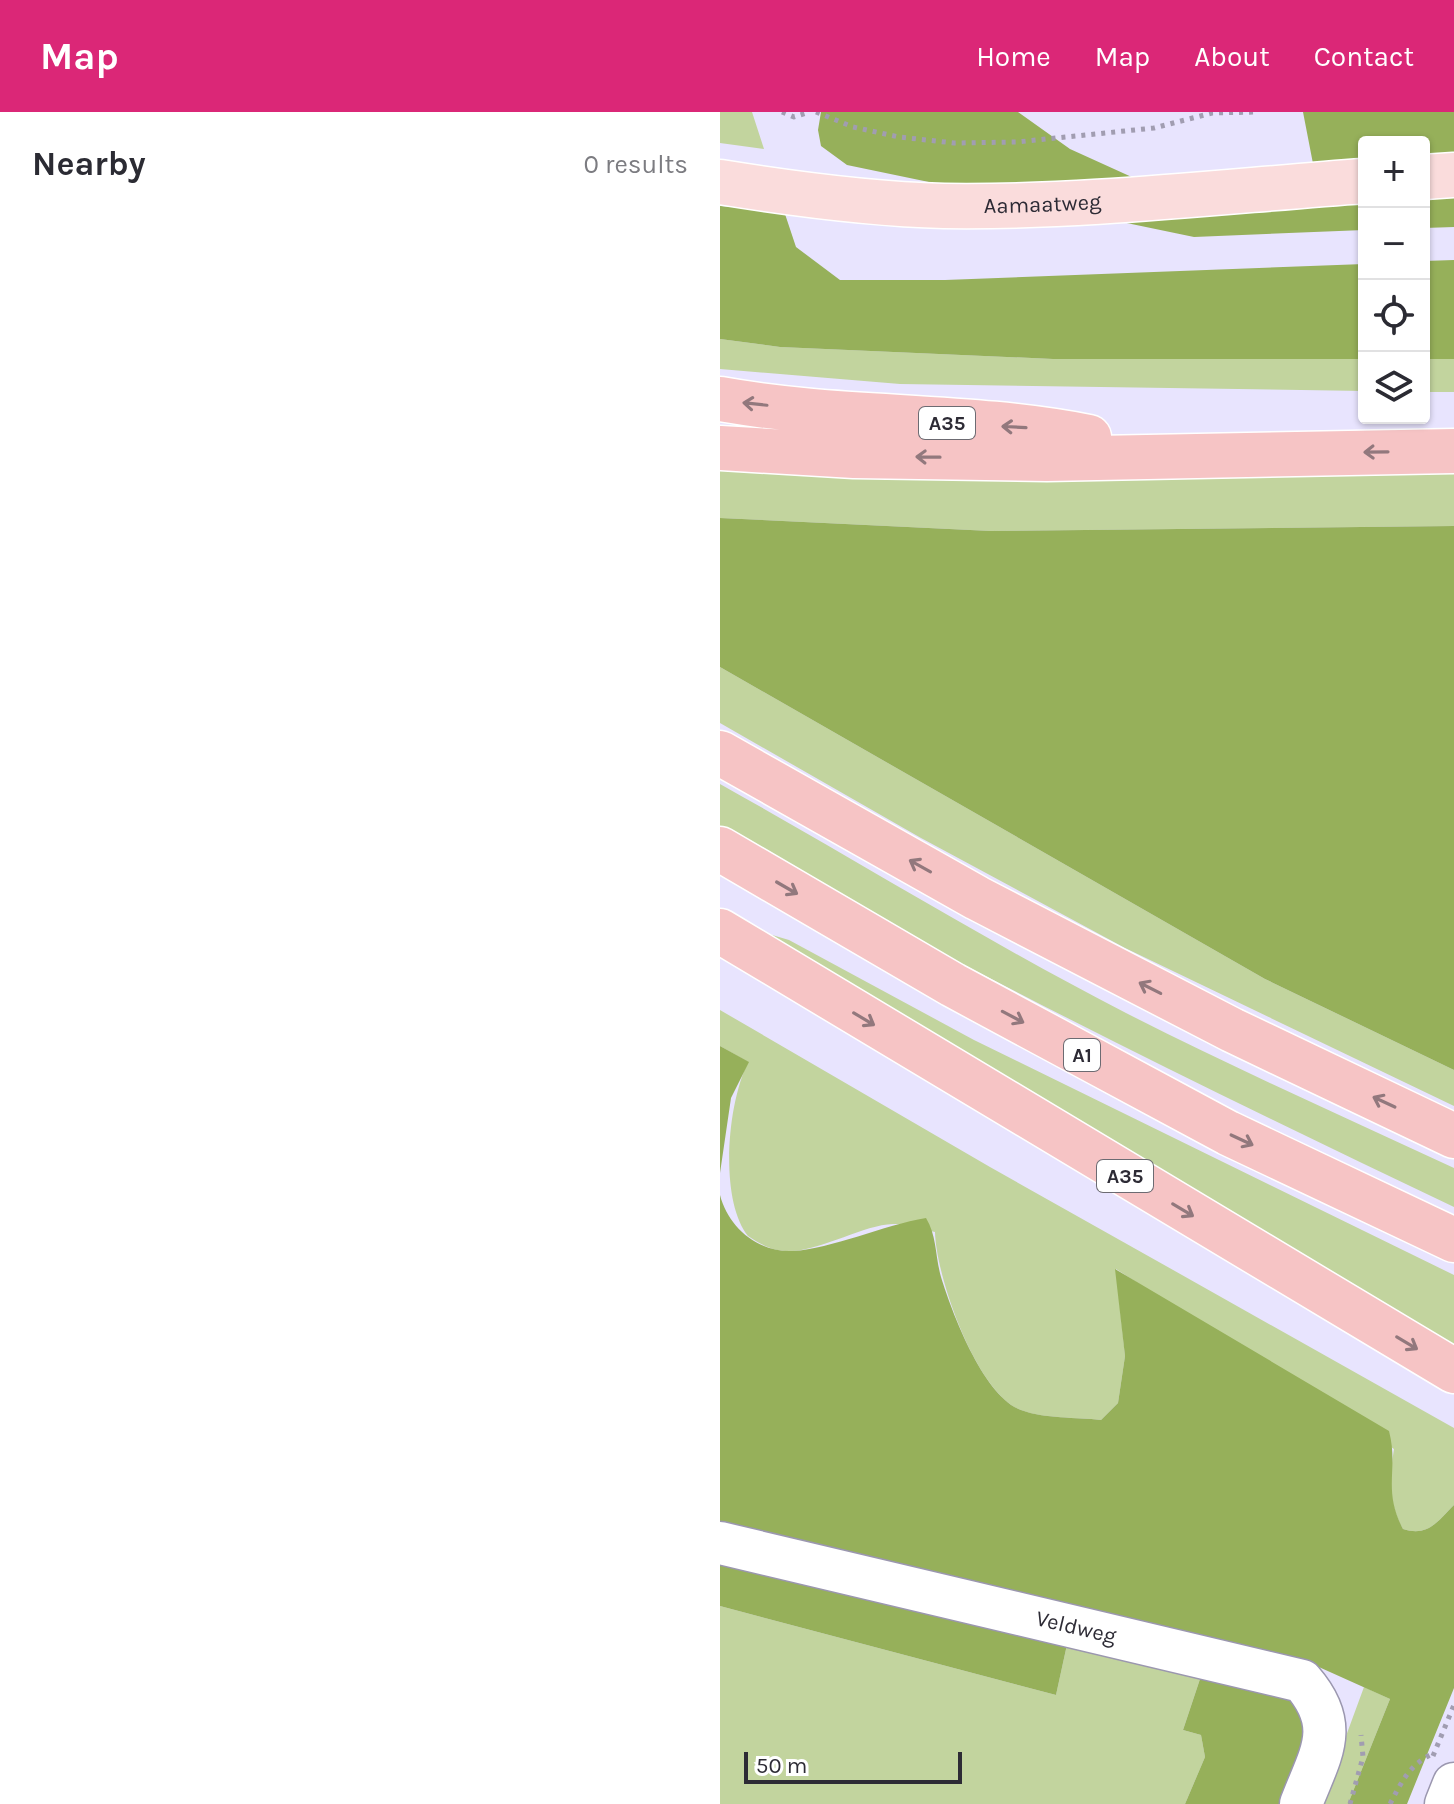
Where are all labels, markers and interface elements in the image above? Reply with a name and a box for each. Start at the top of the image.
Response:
text: Map [40,34,119,79]
text: Home [976,40,1051,73]
text: Map [1095,40,1150,73]
text: About [1194,40,1270,73]
text: Contact [1314,40,1414,73]
map controls [1358,136,1430,424]
button: + [1358,136,1430,208]
text: Nearby [32,144,146,184]
text: 0 results [584,149,688,180]
street label: Aamaatweg [984,189,1103,219]
button: − [1358,208,1430,280]
button: locate [1358,280,1430,352]
button: layers [1358,352,1430,424]
one-way arrow [742,397,769,412]
road number: A35 [919,407,975,439]
one-way arrow [1001,419,1028,434]
one-way arrow [1363,444,1390,460]
one-way arrow [915,449,942,465]
one-way arrow [909,858,933,873]
one-way arrow [775,880,798,896]
one-way arrow [1139,979,1163,995]
one-way arrow [1001,1010,1024,1026]
one-way arrow [852,1012,875,1028]
road number: A1 [1064,1039,1100,1071]
one-way arrow [1372,1094,1396,1109]
one-way arrow [1230,1133,1254,1148]
road number: A35 [1097,1160,1153,1192]
one-way arrow [1171,1202,1194,1218]
one-way arrow [1395,1335,1418,1351]
street label: Veldweg [1033,1605,1120,1650]
scale bar [744,1748,962,1784]
text: 50 m [756,1753,807,1779]

